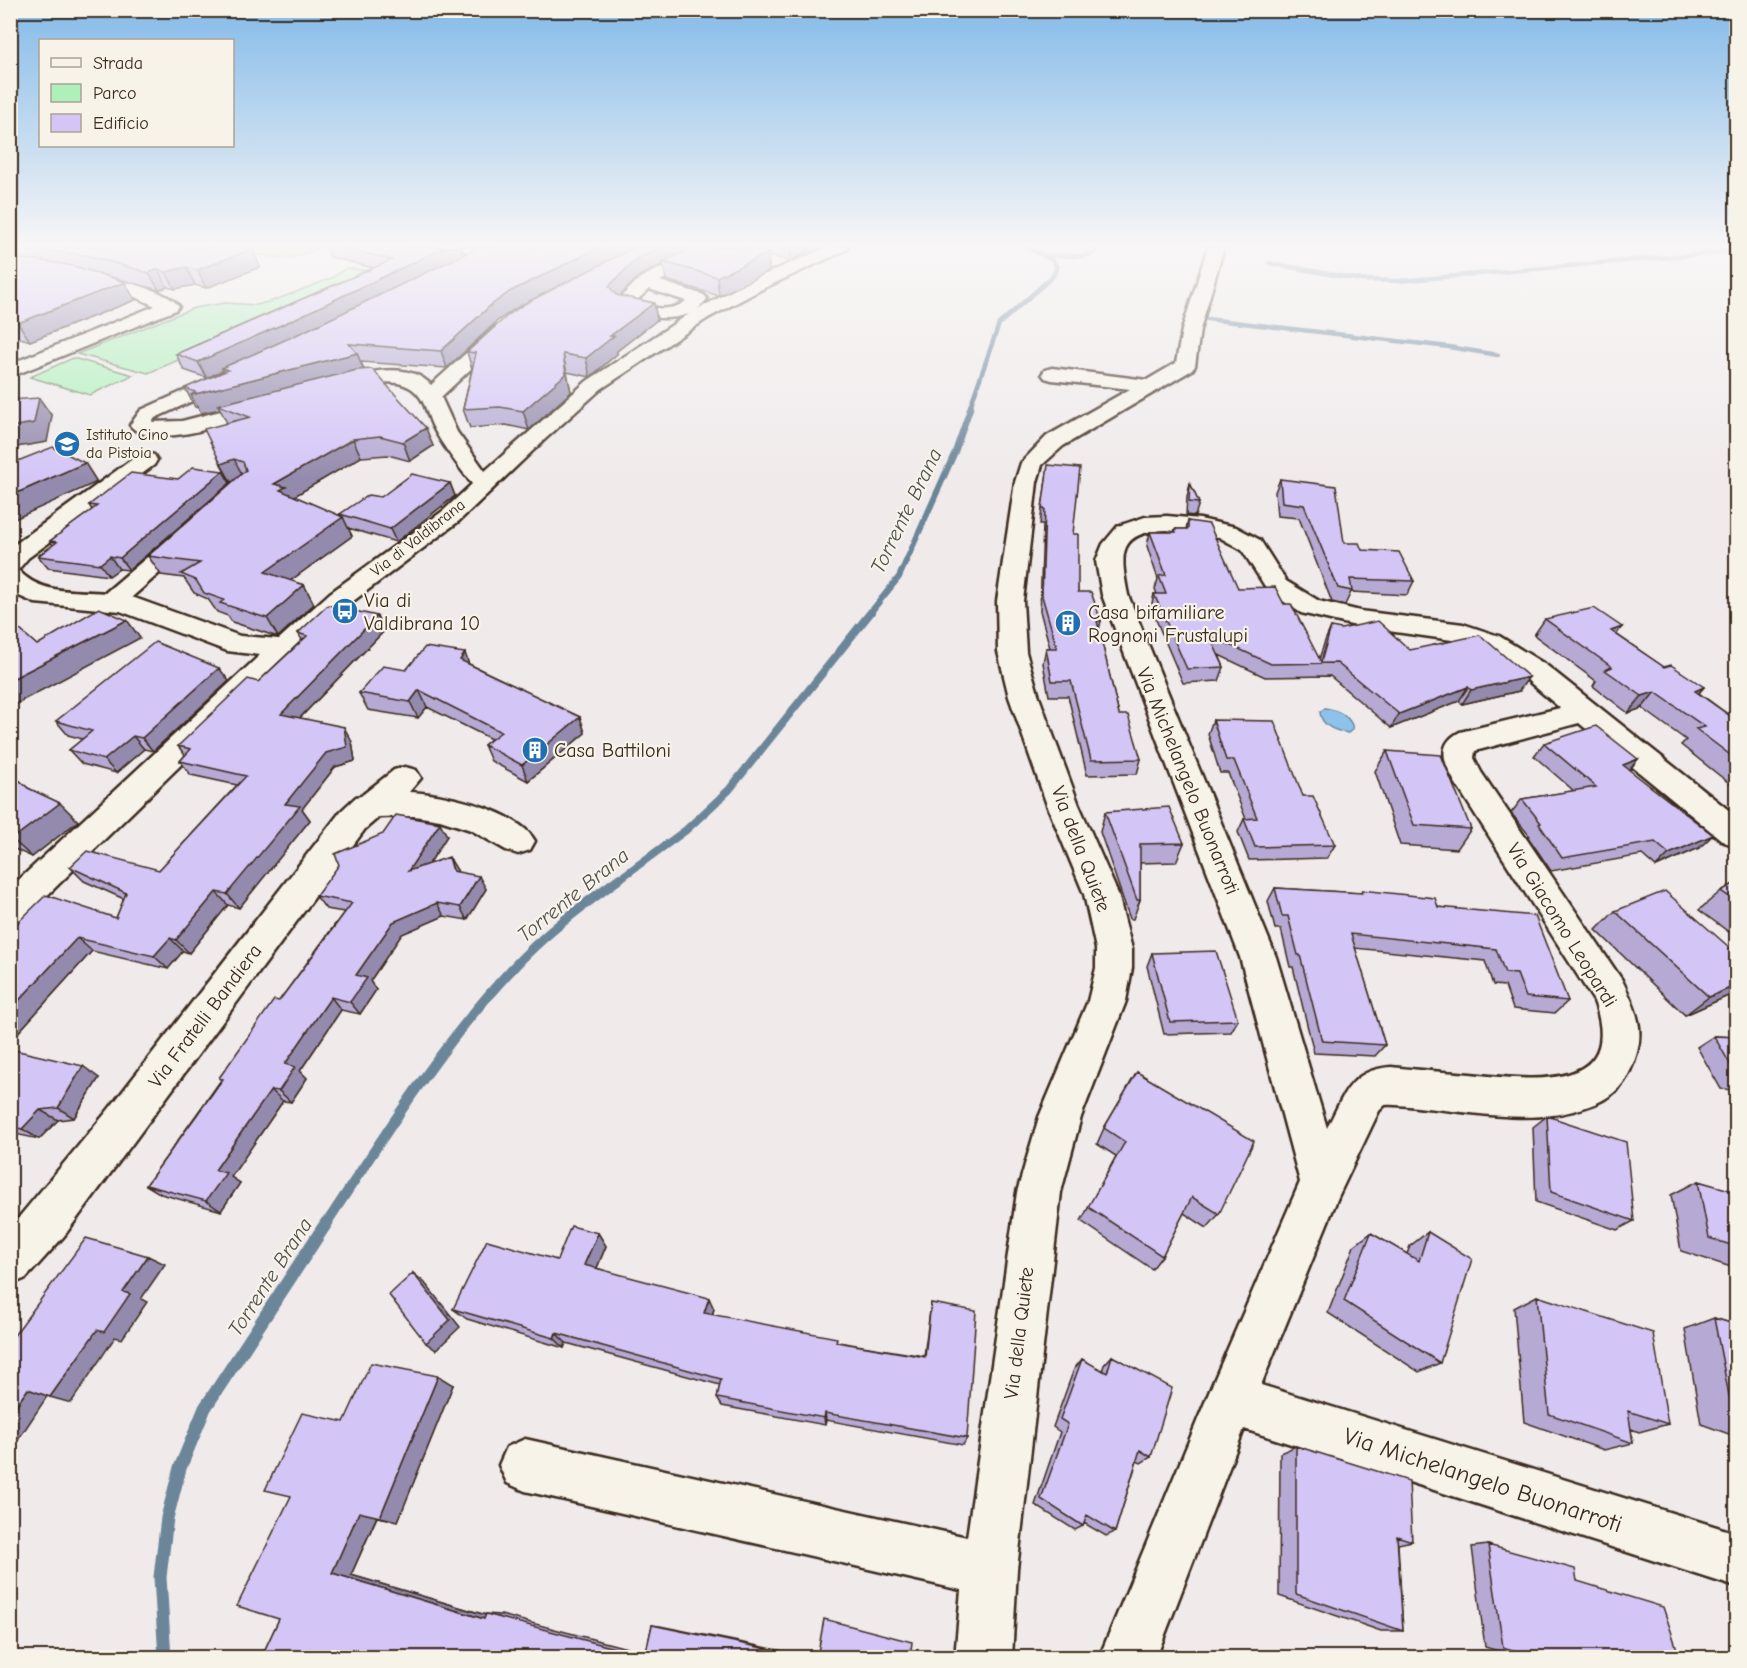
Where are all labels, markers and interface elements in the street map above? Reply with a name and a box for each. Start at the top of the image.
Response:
legend [39,39,234,147]
text: Strada [93,53,143,74]
text: Parco [93,83,136,104]
text: Edificio [93,113,149,134]
place label: Istituto Cino da Pistoia [86,426,169,462]
school or university icon: Istituto Cino da Pistoia [52,429,82,459]
water label: Torrente Brana [865,444,947,577]
street label: Via di Valdibrana [367,496,469,580]
place label: Via di Valdibrana 10 [364,589,480,635]
bus stop icon: Via di Valdibrana 10 [330,596,360,626]
place label: Casa bifamiliare Rognoni Frustalupi [1088,601,1248,647]
building icon: Casa bifamiliare Rognoni Frustalupi [1053,608,1083,638]
street label: Via Michelangelo Buonarroti [1132,664,1244,898]
building icon: Casa Battiloni [520,735,550,765]
place label: Casa Battiloni [554,739,671,762]
street label: Via della Quiete [1046,783,1116,915]
street label: Via Giacomo Leopardi [1502,839,1622,1011]
water label: Torrente Brana [513,843,634,947]
street label: Via Fratelli Bandiera [144,940,266,1092]
water label: Torrente Brana [223,1213,317,1341]
street label: Via della Quiete [999,1266,1039,1400]
street label: Via Michelangelo Buonarroti [1340,1422,1626,1538]

